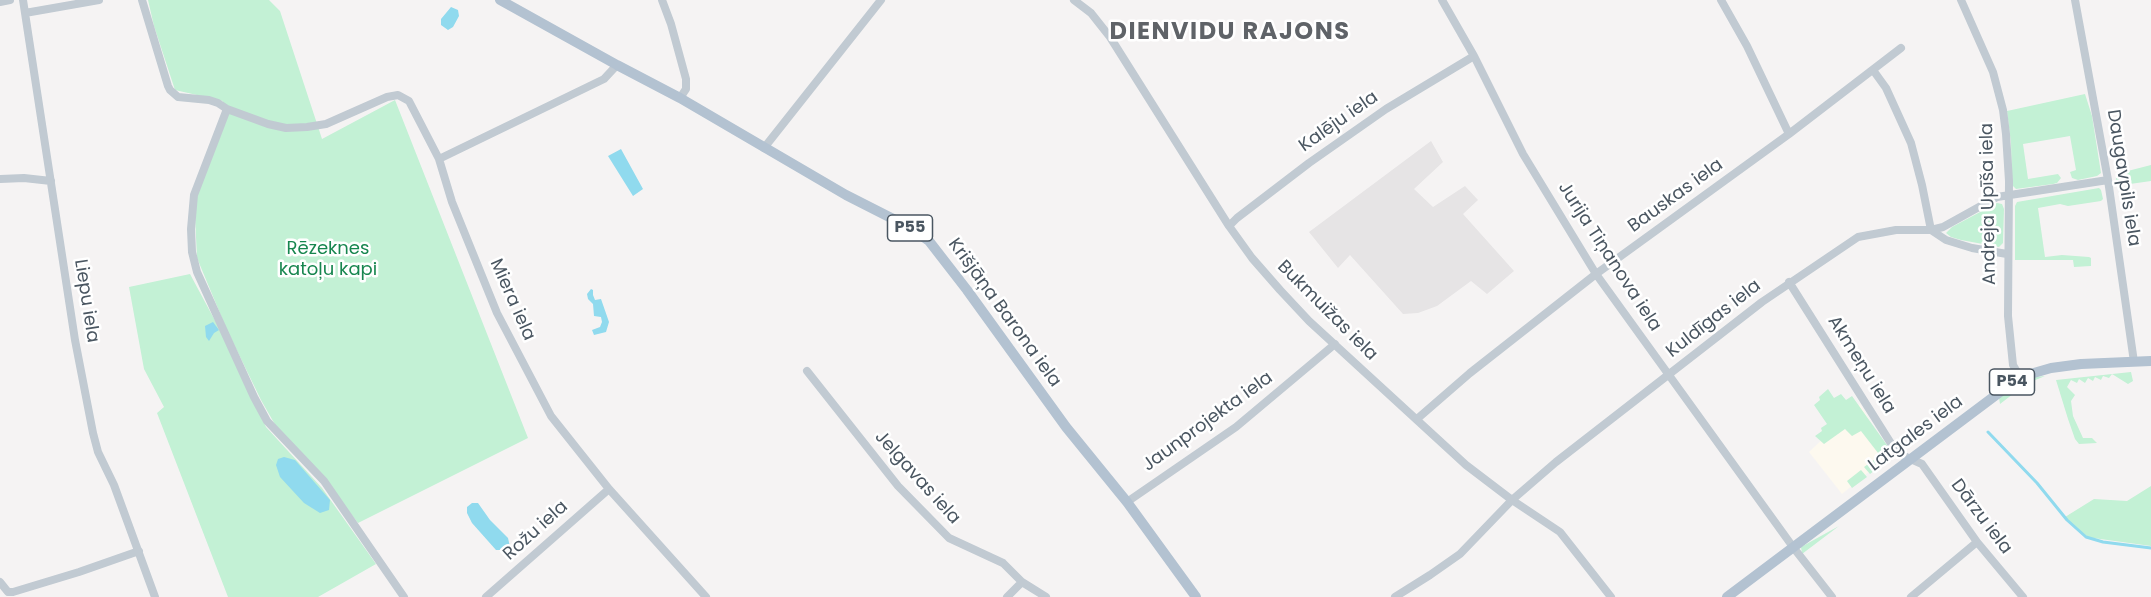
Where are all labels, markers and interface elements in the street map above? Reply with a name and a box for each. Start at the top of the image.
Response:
district label: DIENVIDU RAJONS [1110,19,1350,47]
street label: Kalēju iela [1295,87,1383,157]
street label: Daugavpils iela [2102,108,2144,248]
street label: Andreja Upīša iela [1977,123,2001,285]
street label: Bauskas iela [1624,154,1728,238]
street label: Jurija Tiņanova iela [1553,178,1665,336]
road number: P55 [888,215,932,241]
street label: Krišjāņa Barona iela [943,234,1065,392]
park label: Rēzeknes katoļu kapi [279,238,377,280]
street label: Miera iela [484,256,540,344]
street label: Bukmuižas iela [1272,256,1382,366]
street label: Liepu iela [69,258,103,344]
street label: Kuldīgas iela [1662,275,1766,363]
street label: Akmeņu iela [1822,312,1900,418]
street label: Jaunprojekta iela [1139,367,1277,477]
road number: P54 [1990,369,2034,395]
street label: Latgales iela [1864,391,1968,477]
street label: Jelgavas iela [869,427,965,529]
street label: Dārzu iela [1946,475,2016,559]
street label: Rožu iela [499,496,573,566]

